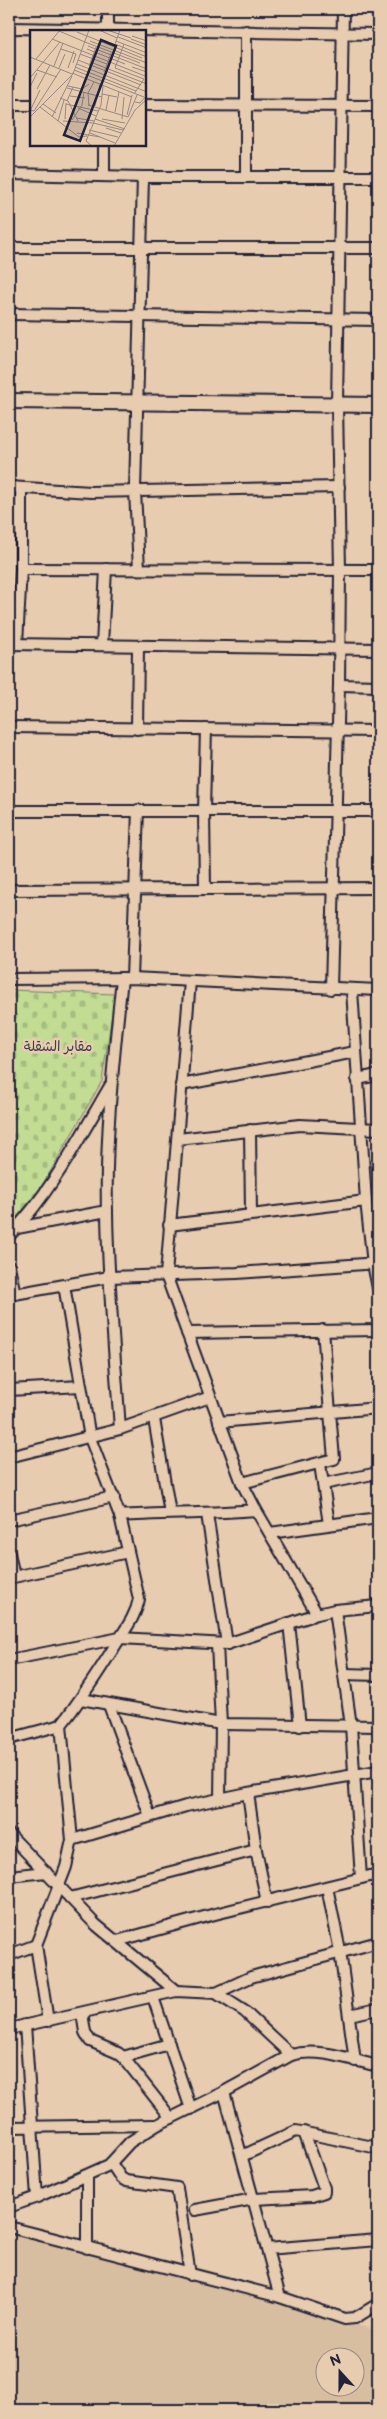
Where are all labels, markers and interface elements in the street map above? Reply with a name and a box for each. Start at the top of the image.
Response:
inset map [30,30,146,146]
park label: مقابر الشقلة [24,1038,92,1055]
north arrow [314,2346,364,2396]
text: N [328,2351,343,2370]

